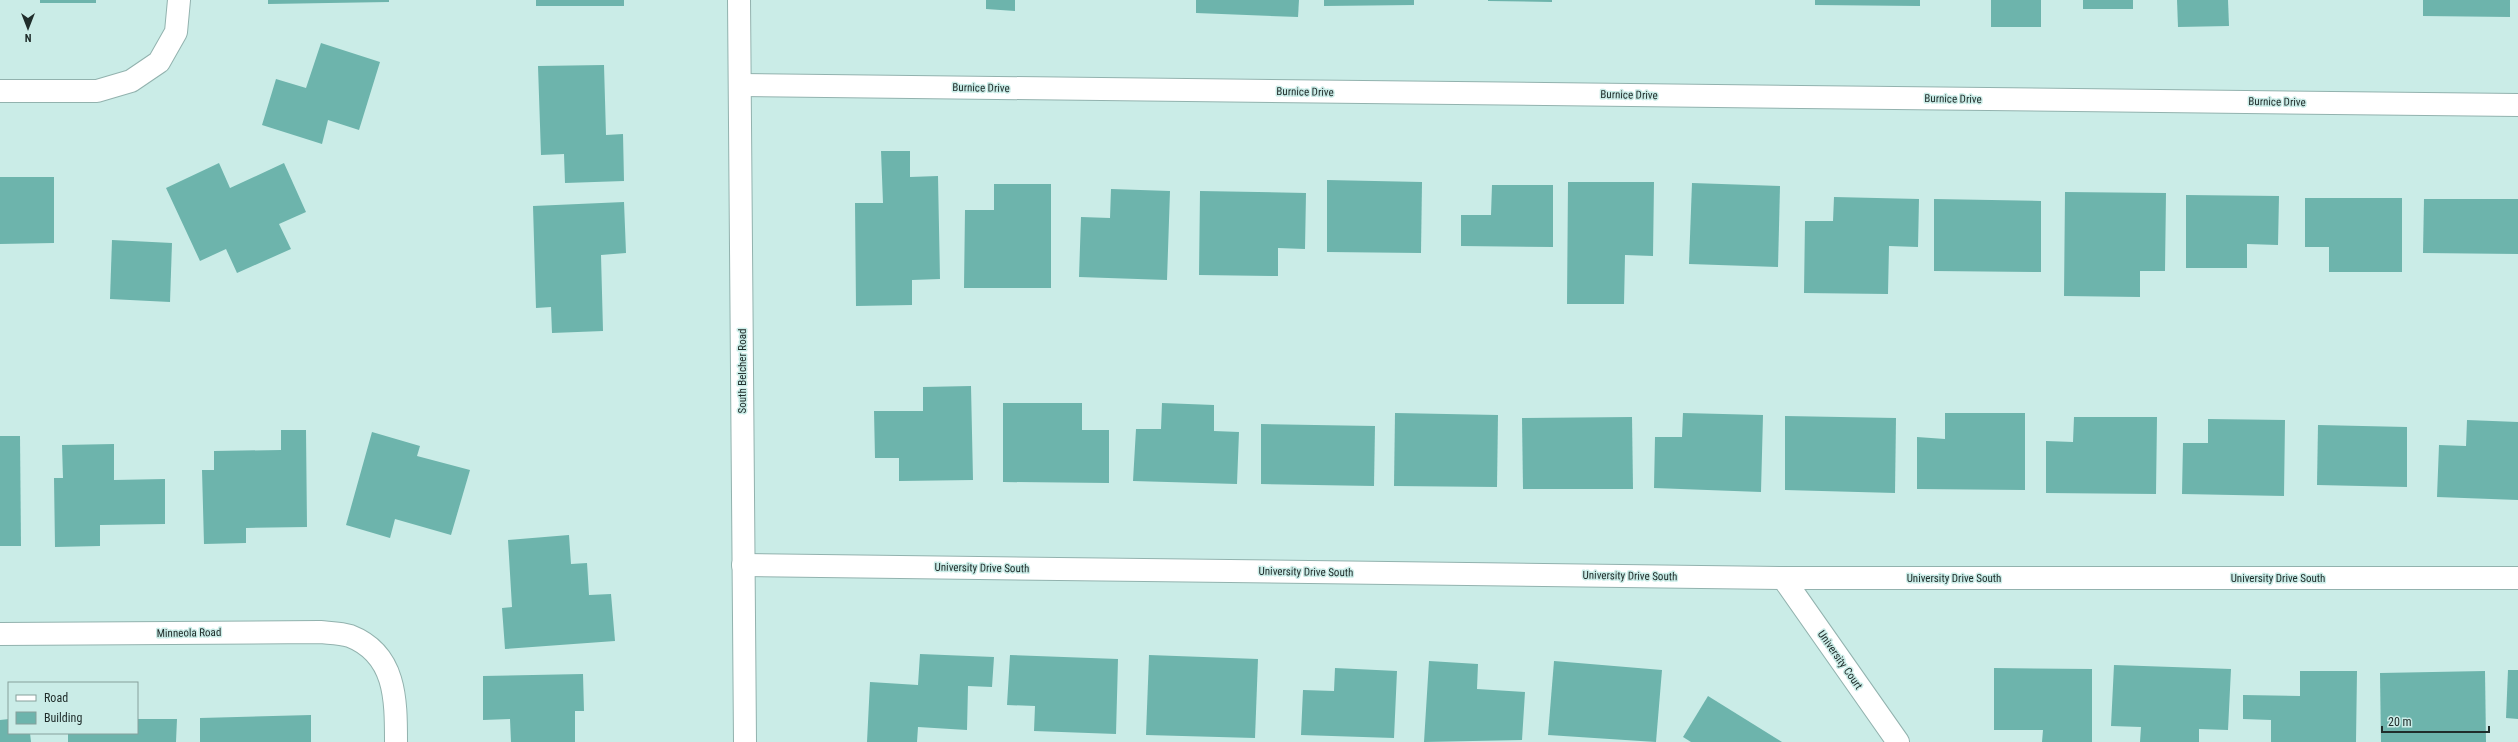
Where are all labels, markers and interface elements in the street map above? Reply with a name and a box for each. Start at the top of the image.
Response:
north arrow [8,8,48,48]
text: N [24,31,31,44]
street label: Burnice Drive [952,81,1010,95]
street label: Burnice Drive [1276,85,1334,99]
street label: Burnice Drive [1600,88,1658,102]
street label: Burnice Drive [1924,92,1982,106]
street label: Burnice Drive [2248,95,2306,109]
street label: South Belcher Road [736,329,749,413]
street label: University Drive South [935,561,1029,575]
street label: University Drive South [1259,565,1353,579]
street label: University Drive South [1583,569,1677,583]
street label: University Drive South [1907,572,2001,585]
street label: University Drive South [2231,572,2325,585]
street label: Minneola Road [157,626,221,640]
street label: University Court [1815,628,1865,692]
legend [8,682,138,734]
text: Road [44,691,68,705]
scale bar [2382,708,2489,734]
text: Building [44,711,82,725]
text: 20 m [2388,715,2412,729]

